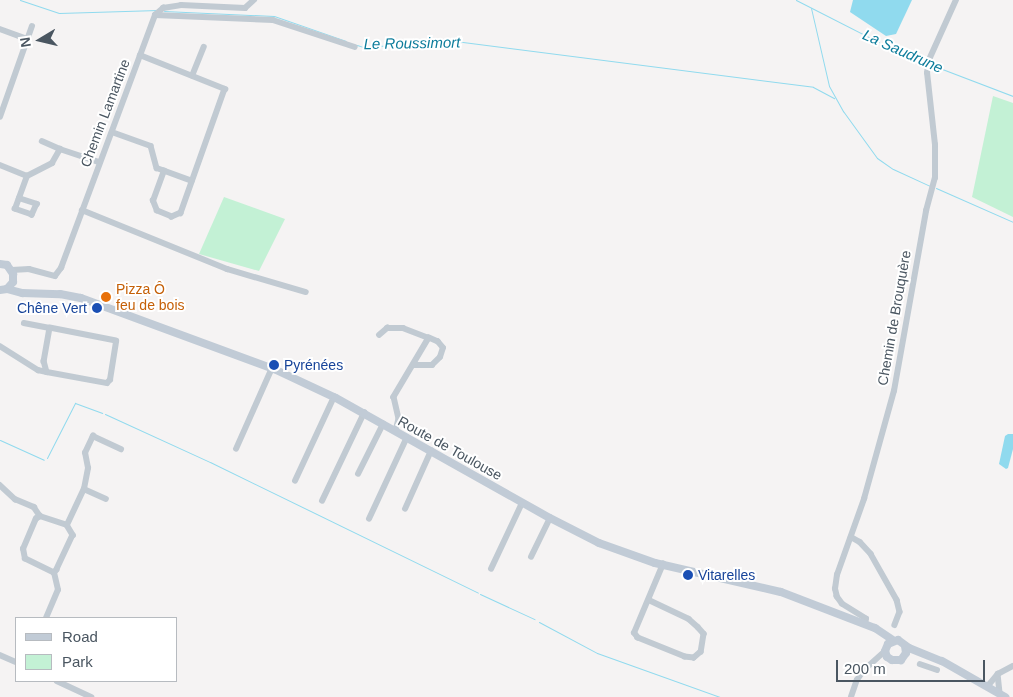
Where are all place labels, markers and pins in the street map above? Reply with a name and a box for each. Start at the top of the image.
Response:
place label: Pizza Ô feu de bois [116,281,184,314]
marker: Pizza Ô feu de bois [100,291,112,303]
place label: Chêne Vert [17,300,87,316]
marker: Chêne Vert [91,302,103,314]
place label: Pyrénées [284,357,343,373]
marker: Pyrénées [268,359,280,371]
place label: Vitarelles [698,567,755,583]
marker: Vitarelles [682,569,694,581]

